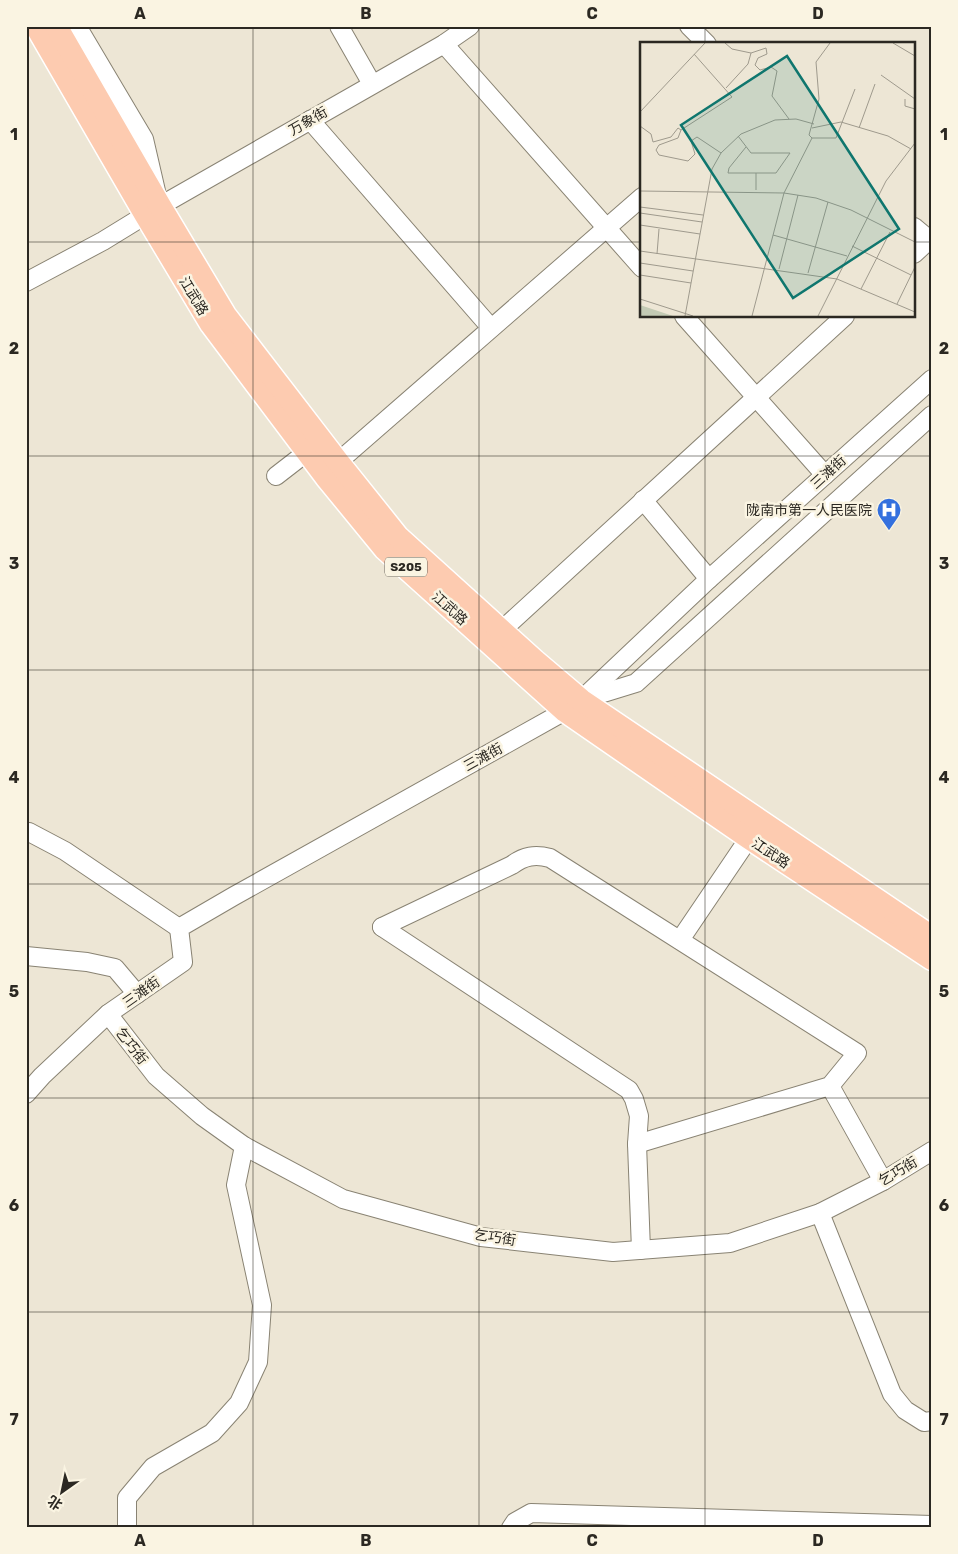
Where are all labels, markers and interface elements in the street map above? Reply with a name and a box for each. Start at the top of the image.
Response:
text: A [134,4,146,23]
text: B [360,4,372,23]
text: C [586,4,598,23]
text: D [812,4,824,23]
inset map [640,42,916,318]
street label: 万象街 [286,104,331,139]
text: 1 [10,125,18,144]
text: 1 [940,125,948,144]
street label: 江武路 [175,274,212,319]
text: 2 [9,339,19,358]
text: 2 [939,339,949,358]
street label: 三滩街 [807,452,850,493]
hospital icon: 陇南市第一人民医院 [876,497,902,531]
place label: 陇南市第一人民医院 [746,502,872,519]
text: 3 [9,554,19,573]
text: 3 [939,554,949,573]
road number: S205 [385,558,427,576]
street label: 江武路 [428,588,471,629]
street label: 三滩街 [461,740,506,775]
text: 4 [9,768,20,787]
text: 4 [939,768,950,787]
street label: 江武路 [749,835,793,872]
street label: 三滩街 [119,973,163,1011]
text: 5 [9,982,19,1001]
text: 5 [939,982,949,1001]
street label: 乞巧街 [112,1025,151,1068]
street label: 乞巧街 [876,1153,921,1190]
text: 6 [9,1196,19,1215]
text: 6 [939,1196,949,1215]
street label: 乞巧街 [473,1226,517,1249]
text: 7 [9,1410,19,1429]
text: 7 [939,1410,949,1429]
north arrow [38,1466,88,1516]
text: 北 [45,1492,66,1513]
text: A [134,1531,146,1550]
text: B [360,1531,372,1550]
text: C [586,1531,598,1550]
text: D [812,1531,824,1550]

